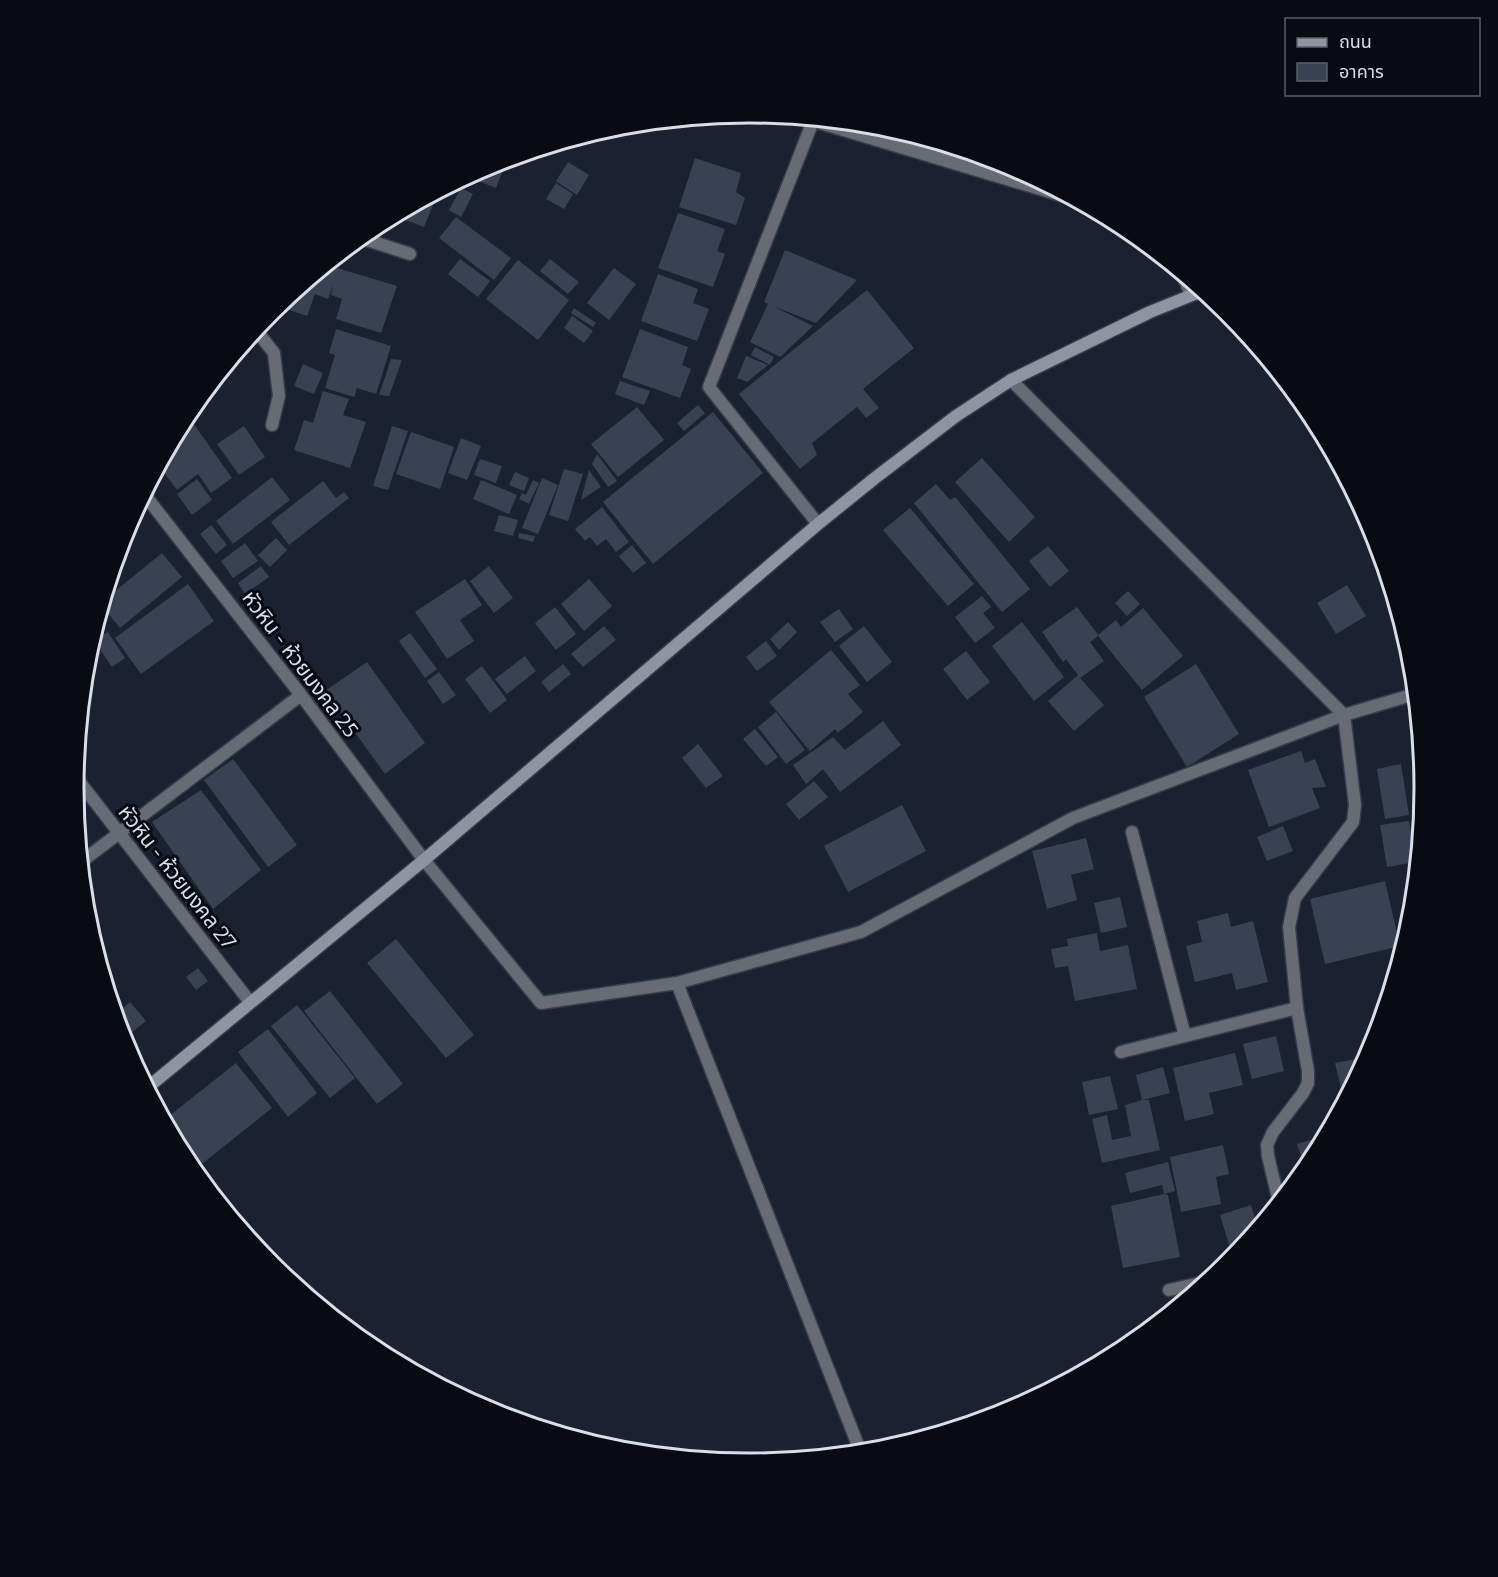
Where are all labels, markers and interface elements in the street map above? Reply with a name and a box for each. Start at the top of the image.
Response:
legend [1285,18,1480,96]
text: ถนน [1339,31,1372,53]
text: อาคาร [1339,61,1384,83]
street label: หัวหิน - ห้วยมงคล 25 [236,586,364,742]
street label: หัวหิน - ห้วยมงคล 27 [113,800,242,955]

